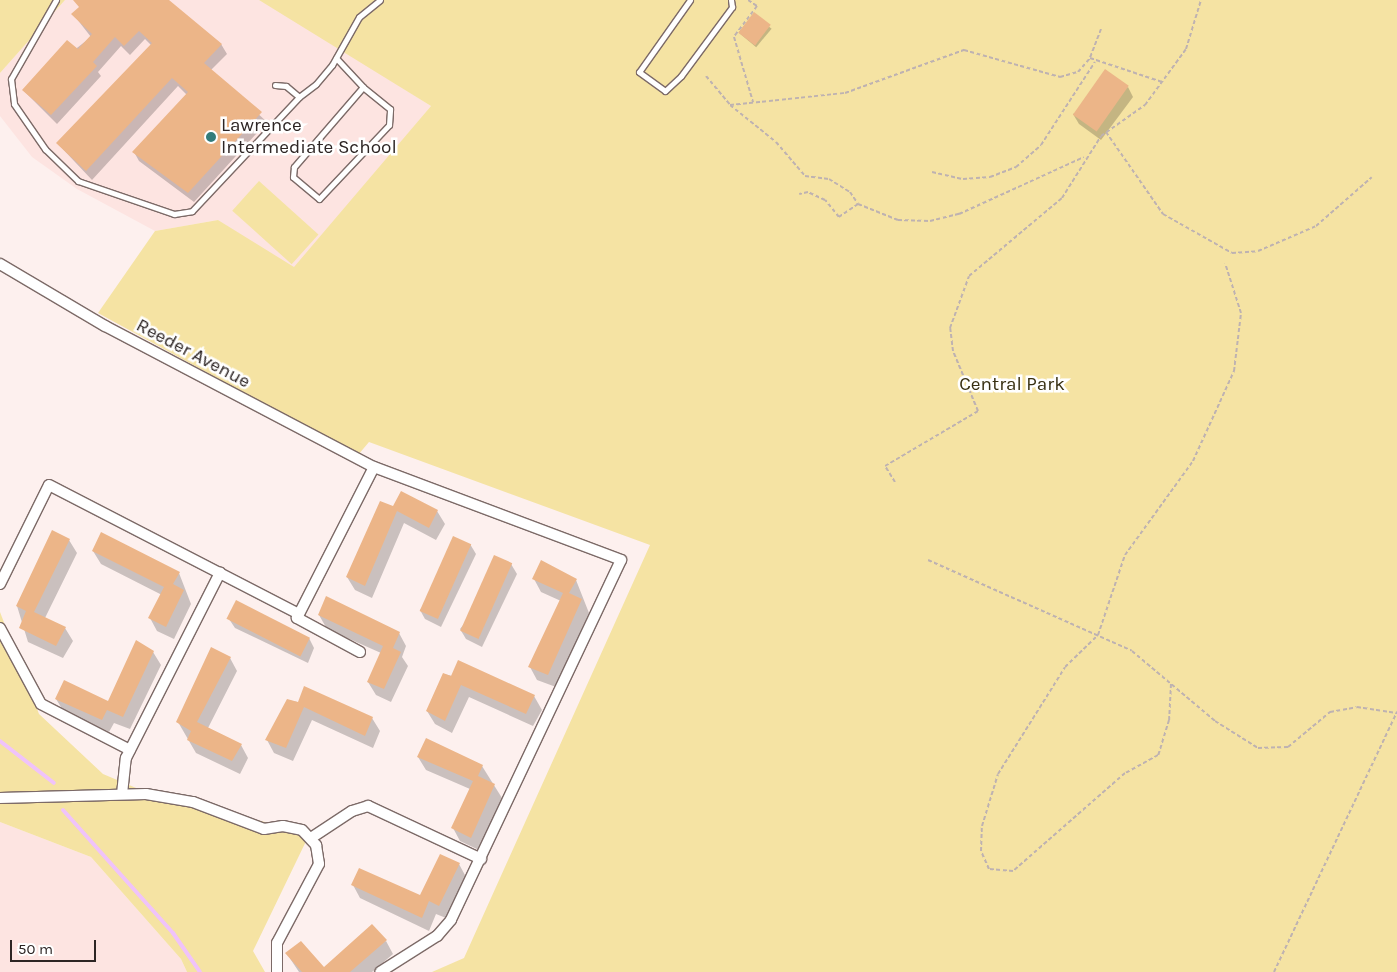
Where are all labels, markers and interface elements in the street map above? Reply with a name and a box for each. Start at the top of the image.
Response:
place label: Lawrence Intermediate School [221,115,397,159]
marker: Lawrence Intermediate School [205,131,217,143]
street label: Reeder Avenue [132,314,254,394]
park label: Central Park [959,374,1065,396]
scale bar [12,930,99,962]
text: 50 m [18,940,53,958]

